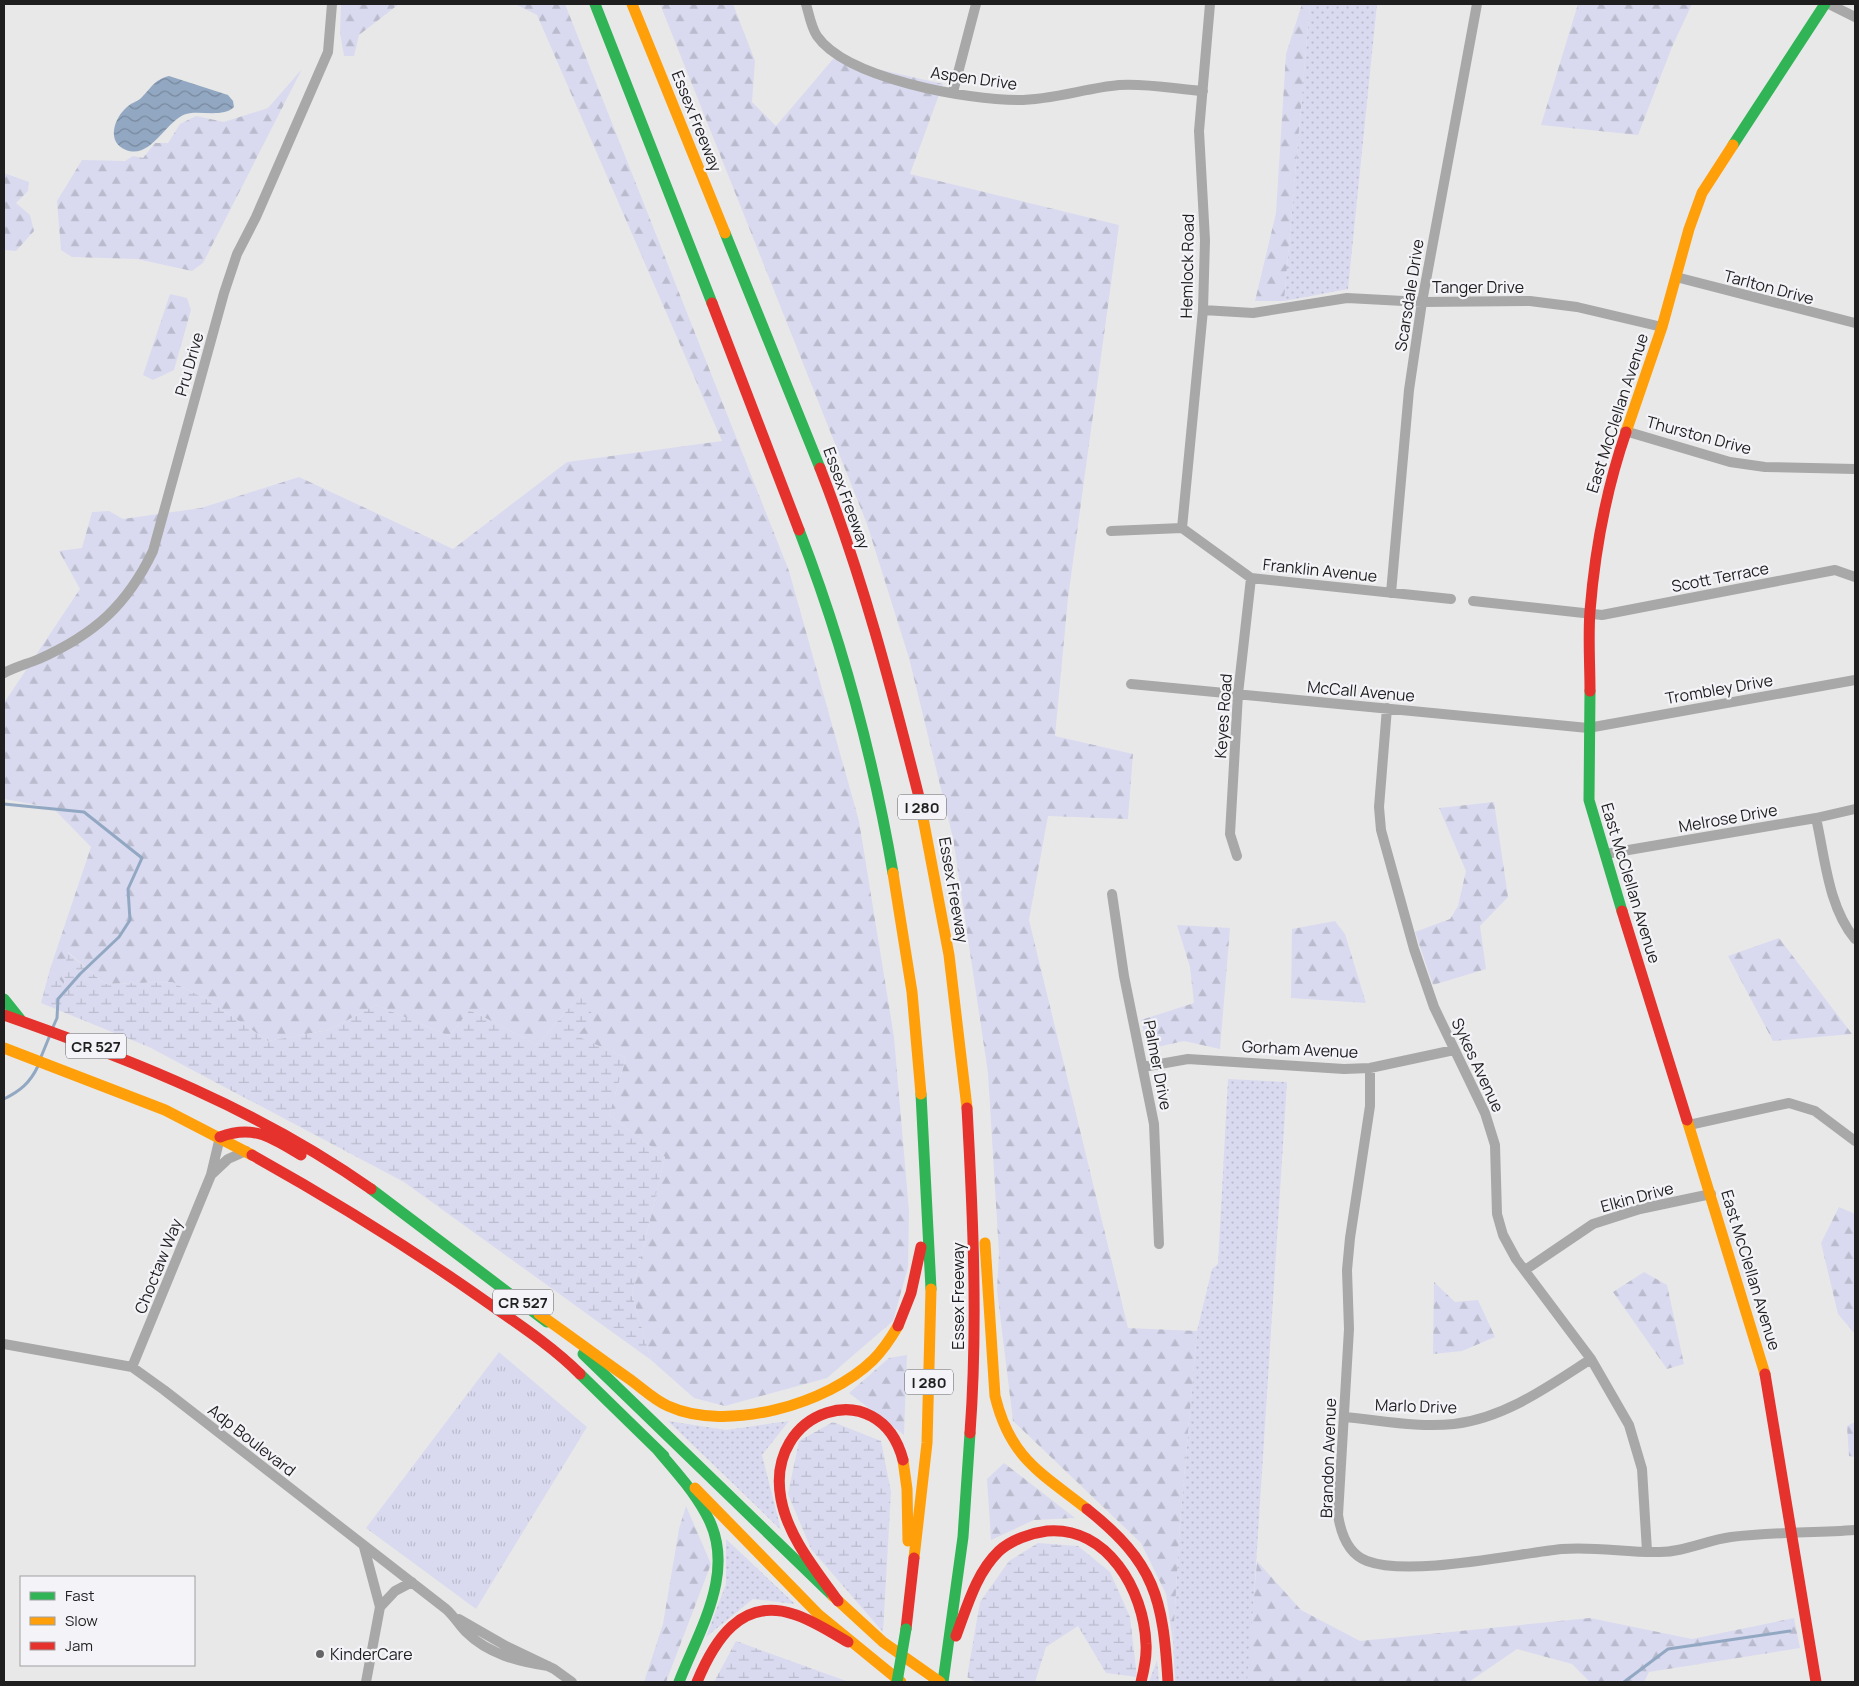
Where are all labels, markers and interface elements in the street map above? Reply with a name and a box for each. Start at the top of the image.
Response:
street label: Aspen Drive [929,61,1019,95]
street label: Essex Freeway [667,67,728,175]
street label: Hemlock Road [1175,213,1199,319]
street label: Scarsdale Drive [1389,237,1429,353]
street label: Tarlton Drive [1721,264,1817,310]
street label: Tanger Drive [1432,276,1524,298]
street label: Pru Drive [169,329,209,399]
street label: East McClellan Avenue [1581,330,1653,496]
street label: Thurston Drive [1644,410,1754,460]
street label: Essex Freeway [818,444,876,553]
street label: Franklin Avenue [1262,553,1378,587]
street label: Scott Terrace [1669,557,1771,597]
street label: Trombley Drive [1663,669,1775,709]
street label: Keyes Road [1209,673,1237,759]
street label: McCall Avenue [1306,675,1416,707]
road number: I 280 [898,794,946,820]
street label: Melrose Drive [1677,798,1779,838]
street label: East McClellan Avenue [1596,800,1666,966]
street label: Essex Freeway [934,835,974,945]
street label: Sykes Avenue [1447,1014,1509,1116]
street label: Palmer Drive [1139,1018,1177,1112]
road number: CR 527 [66,1034,126,1058]
street label: Gorham Avenue [1241,1035,1359,1063]
street label: Elkin Drive [1598,1177,1676,1217]
street label: East McClellan Avenue [1716,1187,1786,1353]
street label: Choctaw Way [129,1215,187,1317]
street label: Essex Freeway [947,1242,969,1350]
road number: CR 527 [493,1290,553,1314]
road number: I 280 [905,1370,953,1394]
street label: Marlo Drive [1375,1394,1457,1418]
street label: Brandon Avenue [1315,1398,1341,1518]
street label: Adp Boulevard [204,1399,300,1481]
legend [20,1576,195,1666]
text: Fast [65,1585,94,1606]
text: Slow [65,1610,98,1631]
text: Jam [65,1635,93,1656]
place label: KinderCare [330,1643,413,1665]
marker: KinderCare [314,1648,326,1660]

